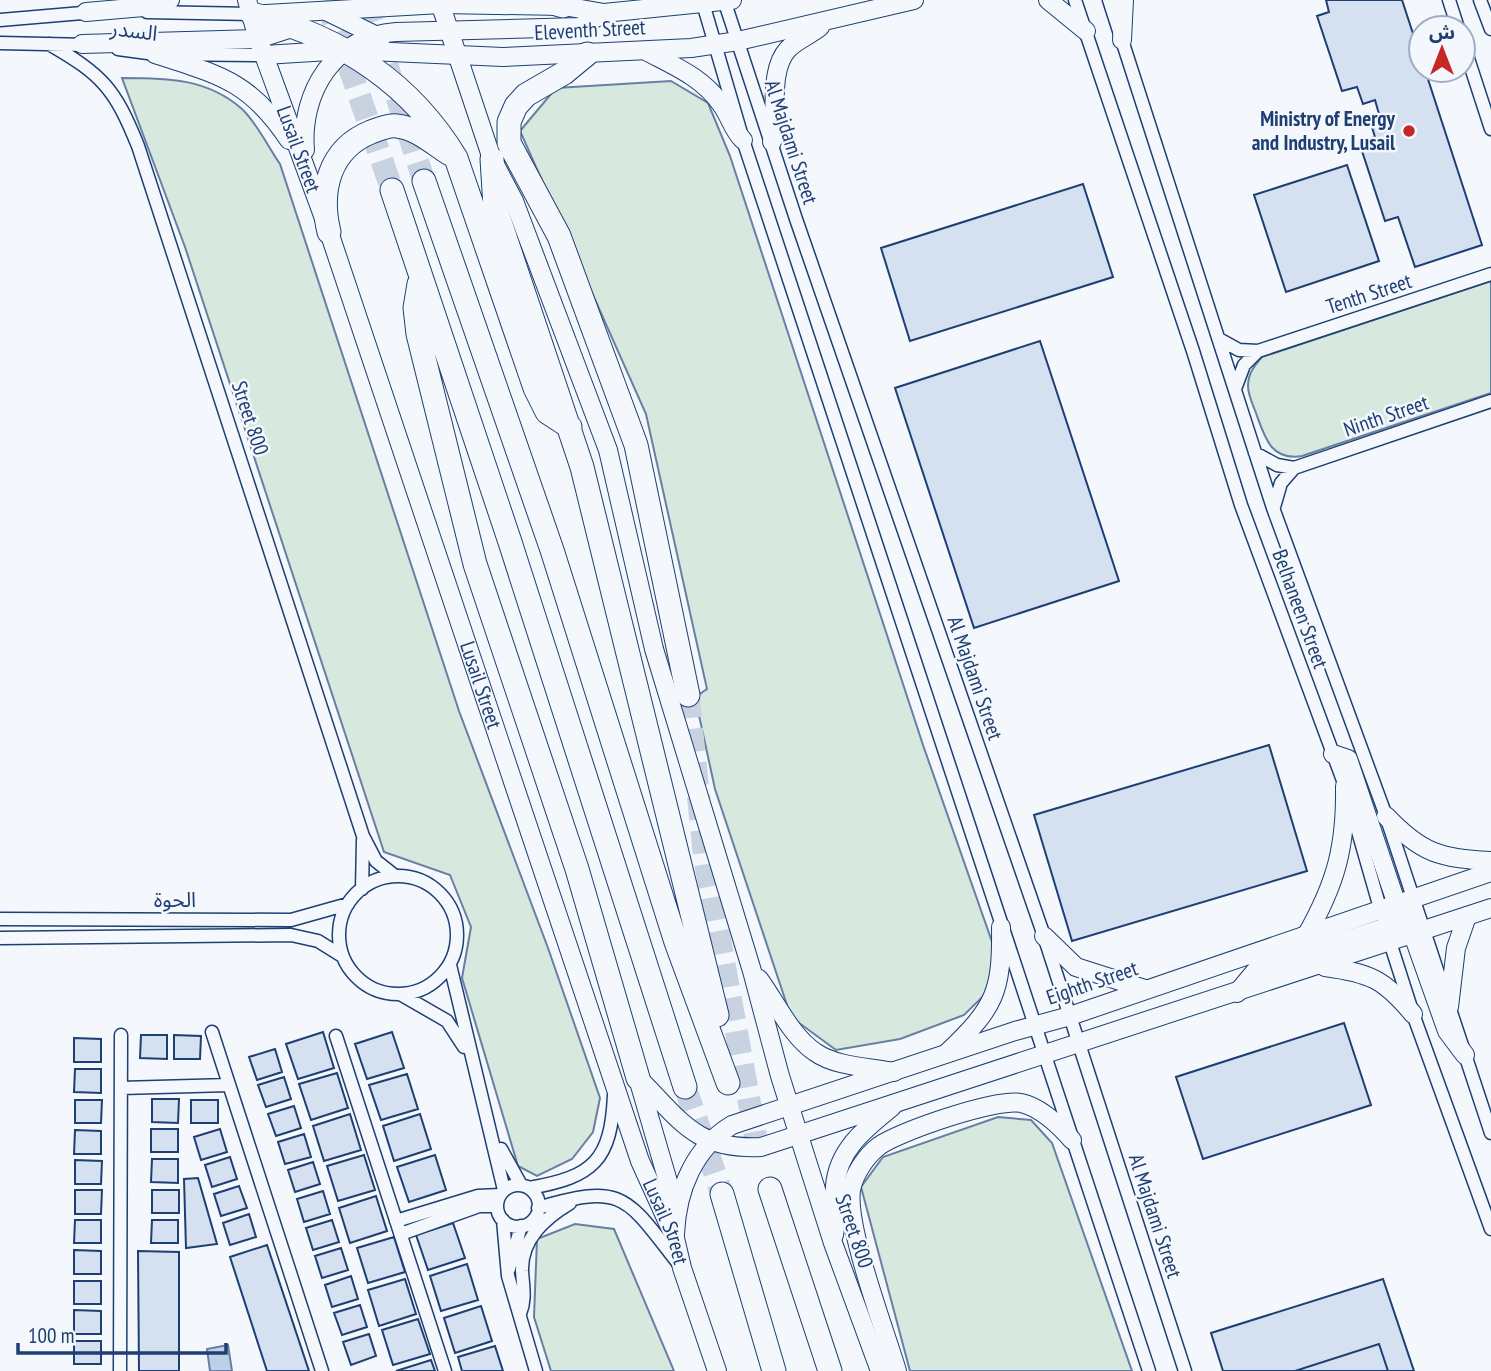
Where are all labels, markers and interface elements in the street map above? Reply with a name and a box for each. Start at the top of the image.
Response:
street label: Eleventh Street [534,13,646,46]
street label: السدر [108,14,159,47]
north arrow [1407,14,1477,84]
text: ش [1429,20,1455,44]
street label: Al Majdami Street [759,76,824,208]
street label: Lusail Street [271,102,327,196]
place label: Ministry of Energy and Industry, Lusail [1252,105,1396,156]
marker: Ministry of Energy and Industry, Lusail [1401,123,1417,139]
street label: Tenth Street [1323,267,1415,320]
street label: Street 800 [226,377,275,458]
street label: Ninth Street [1340,388,1432,443]
street label: Belhaneen Street [1266,546,1335,672]
street label: Al Majdami Street [942,612,1009,744]
street label: Lusail Street [454,638,508,732]
street label: الحوة [154,886,196,913]
street label: Eighth Street [1043,954,1141,1011]
street label: Al Majdami Street [1123,1150,1188,1282]
street label: Lusail Street [637,1174,695,1267]
street label: Street 800 [829,1190,880,1271]
scale bar [18,1312,226,1356]
text: 100 m [28,1322,74,1349]

